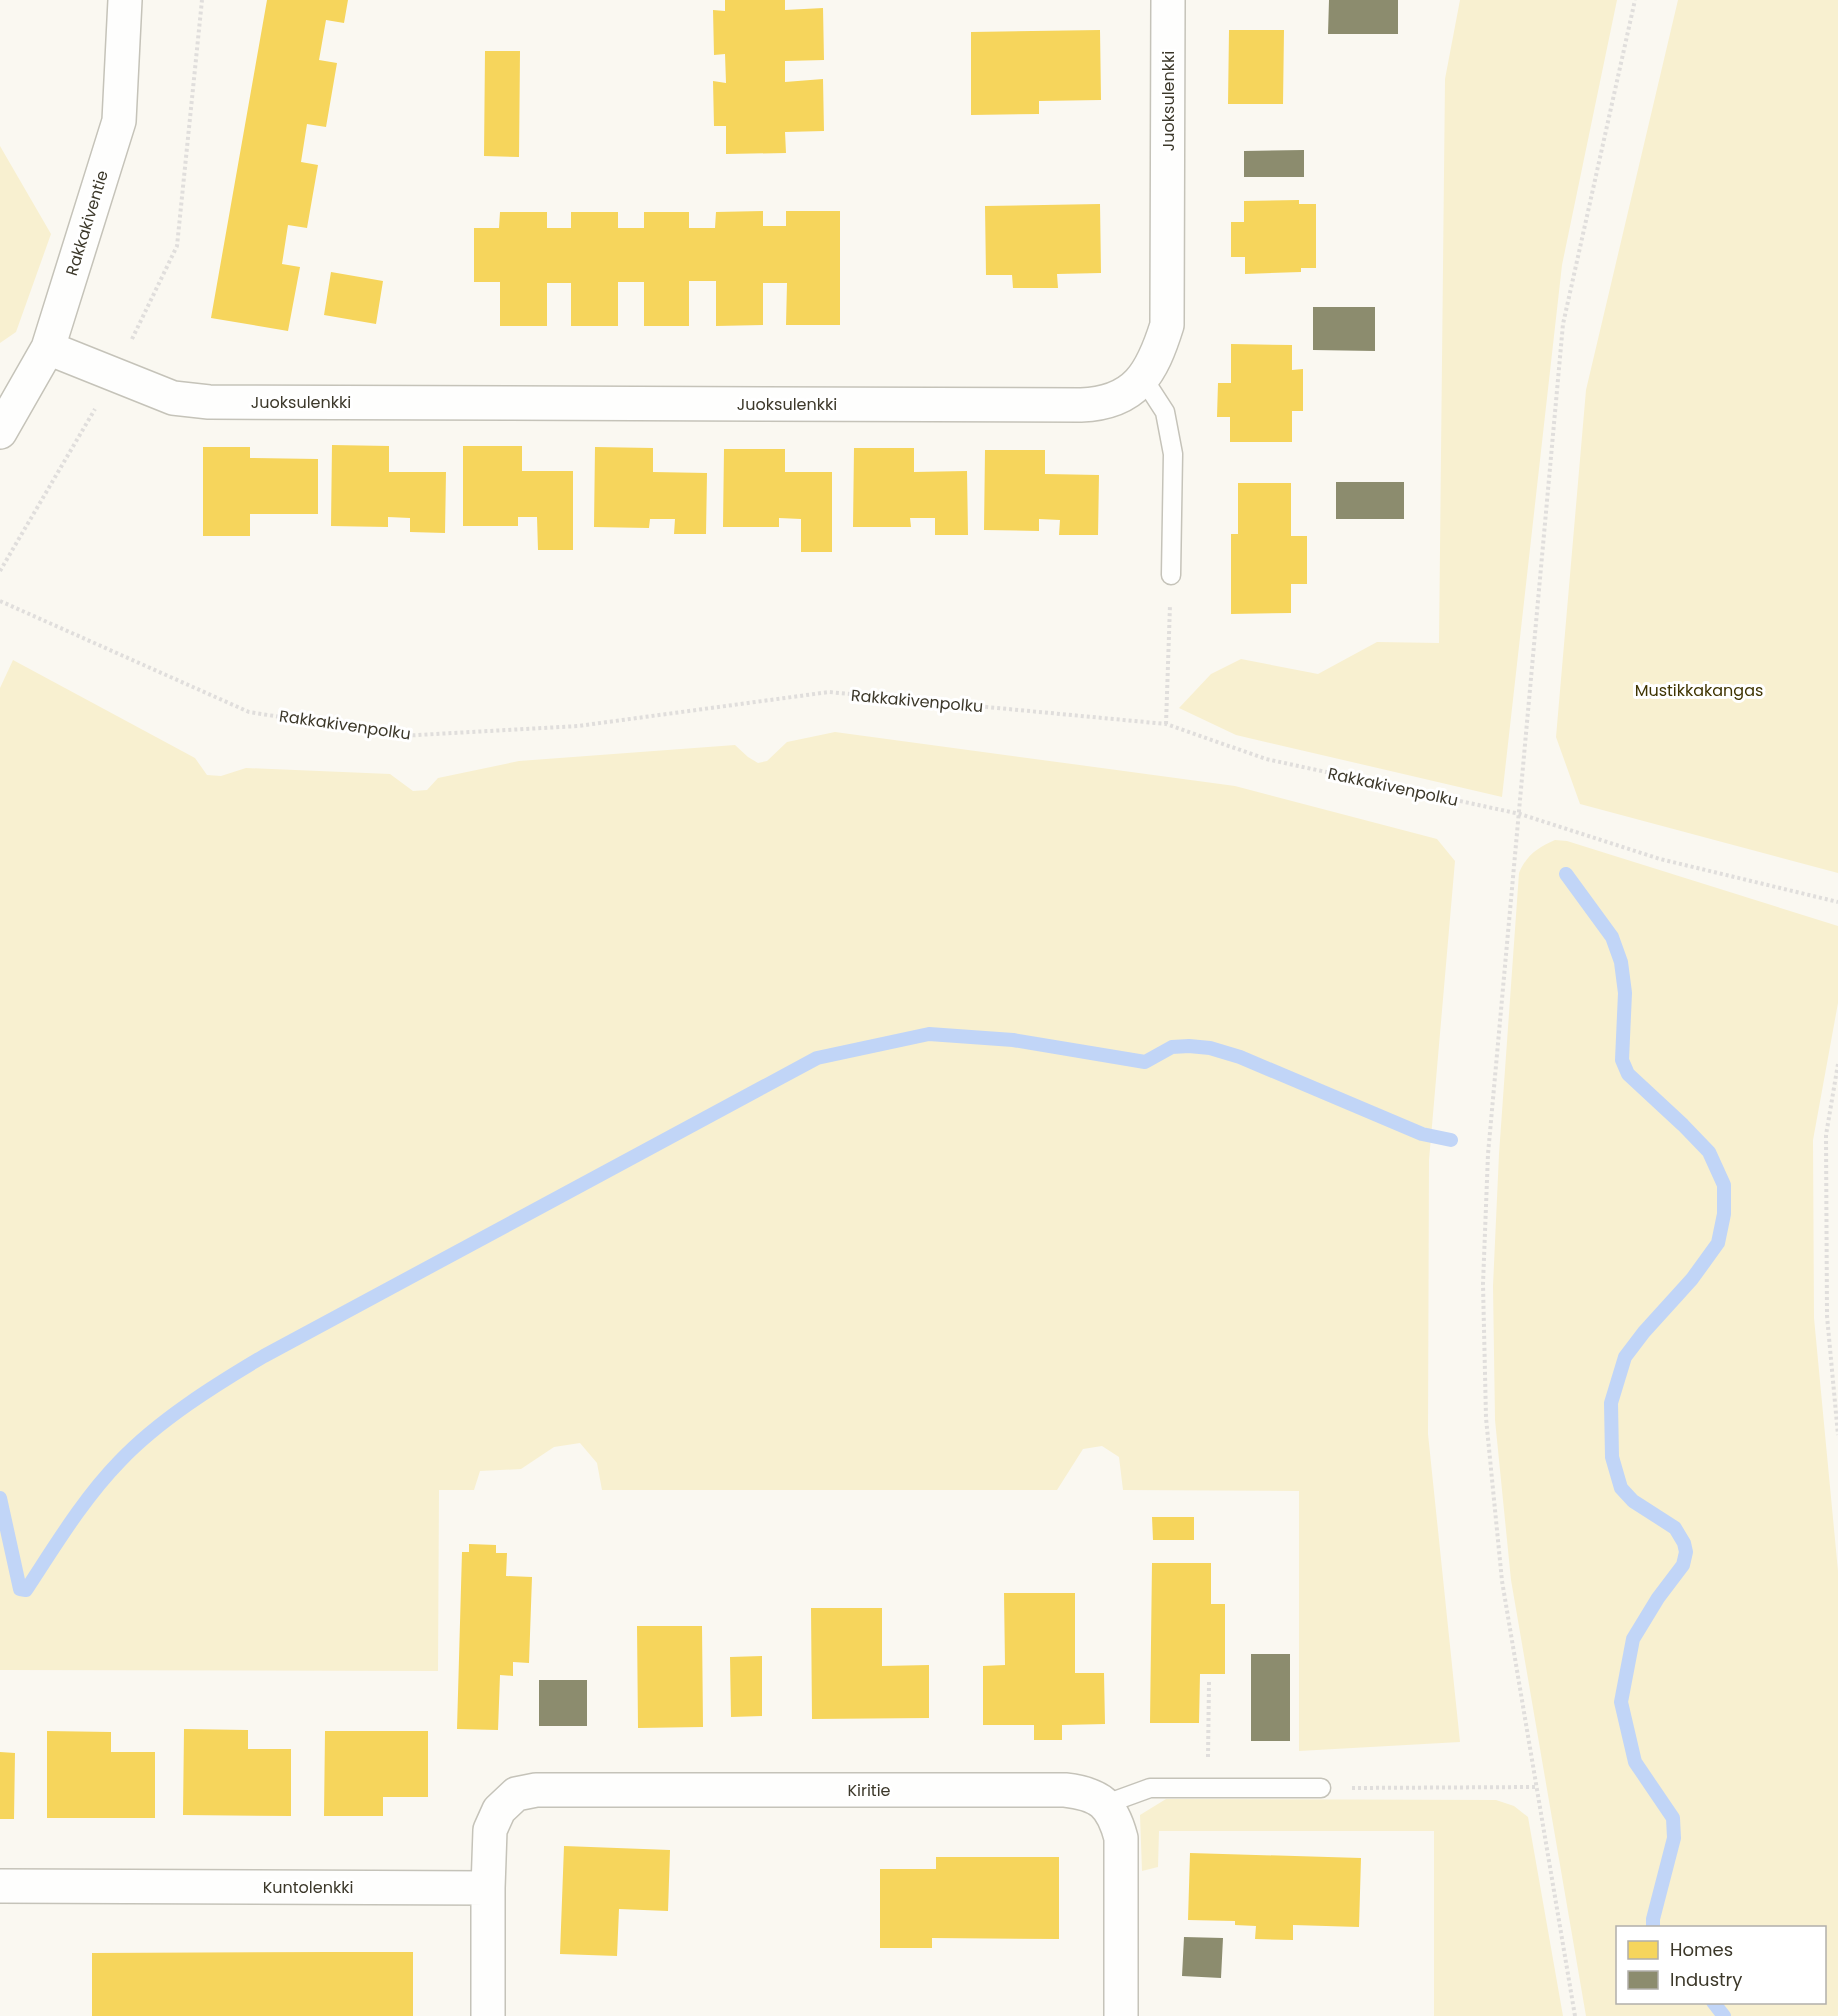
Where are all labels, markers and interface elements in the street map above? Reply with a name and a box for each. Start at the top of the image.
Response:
street label: Juoksulenkki [1157,51,1180,151]
street label: Rakkakiventie [60,168,114,278]
street label: Juoksulenkki [251,391,351,414]
street label: Juoksulenkki [737,393,837,416]
park label: Mustikkakangas [1635,679,1763,702]
street label: Rakkakivenpolku [850,684,984,718]
street label: Rakkakivenpolku [278,704,412,746]
street label: Rakkakivenpolku [1326,762,1460,812]
street label: Kiritie [847,1779,891,1802]
street label: Kuntolenkki [263,1876,353,1899]
legend [1616,1926,1826,2004]
text: Homes [1670,1937,1733,1962]
text: Industry [1670,1967,1742,1992]

